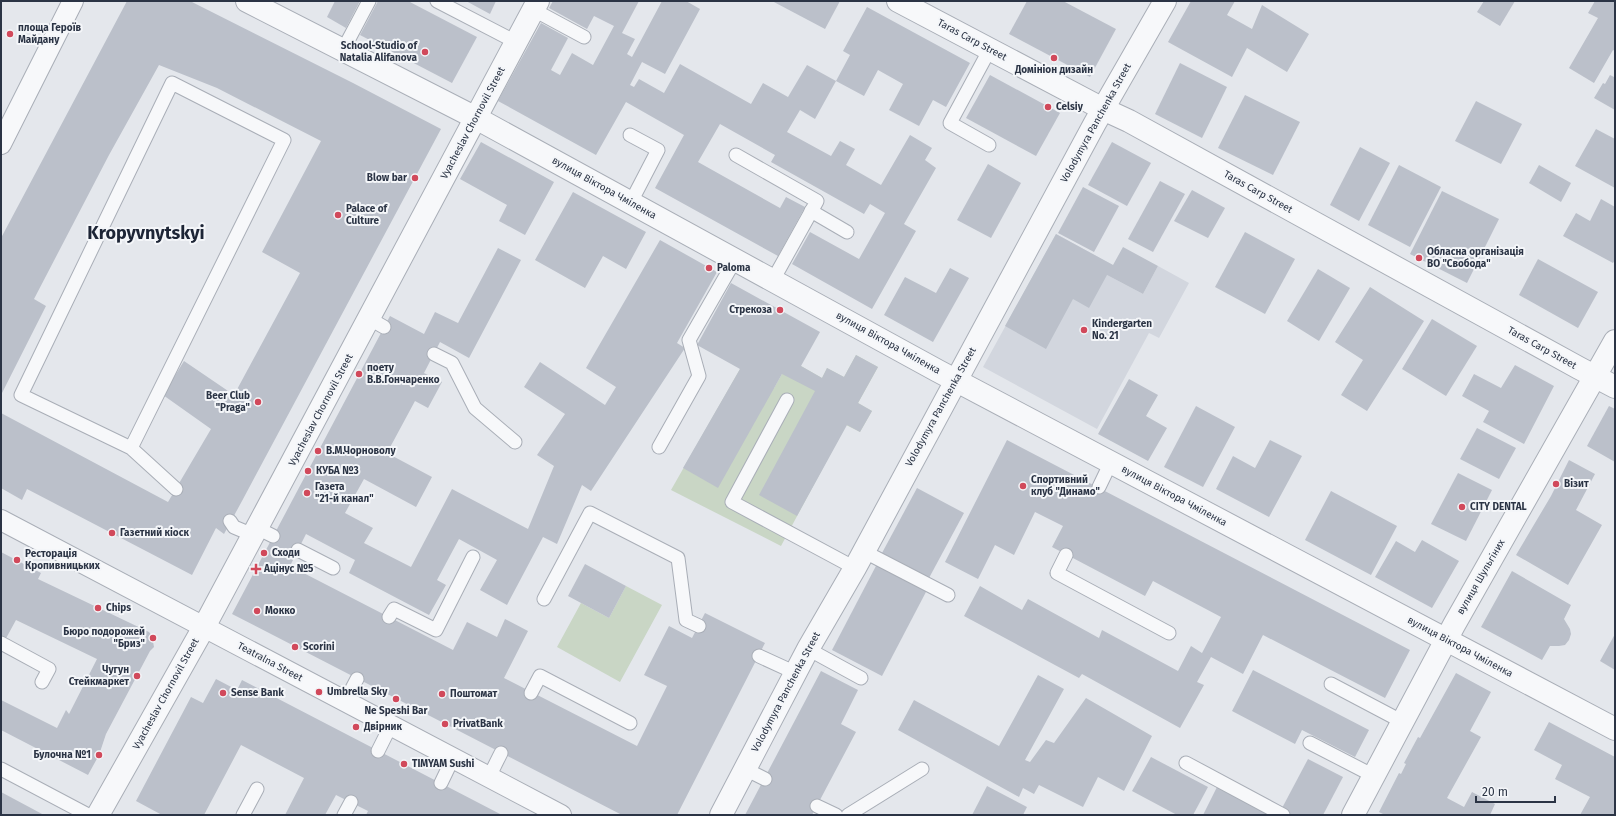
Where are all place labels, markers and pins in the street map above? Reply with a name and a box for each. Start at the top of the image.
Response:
place label: площа Героїв Майдану [18,22,81,46]
marker: площа Героїв Майдану [5,29,15,39]
place label: School-Studio of Natalia Alifanova [340,40,418,64]
marker: School-Studio of Natalia Alifanova [420,47,430,57]
marker: Домініон дизайн [1049,53,1059,63]
place label: Домініон дизайн [1014,64,1093,76]
place label: Celsiy [1056,101,1084,113]
marker: Celsiy [1043,102,1053,112]
place label: Blow bar [367,172,408,184]
marker: Blow bar [410,173,420,183]
place label: Palace of Culture [346,203,389,227]
marker: Palace of Culture [333,210,343,220]
place label: Обласна організація ВО "Свобода" [1427,246,1524,270]
marker: Обласна організація ВО "Свобода" [1414,253,1424,263]
place label: Paloma [717,262,751,274]
marker: Paloma [704,263,714,273]
place label: Стрекоза [729,304,773,316]
marker: Стрекоза [775,305,785,315]
place label: Kindergarten No. 21 [1092,318,1152,342]
marker: Kindergarten No. 21 [1079,325,1089,335]
place label: поету В.В.Гончаренко [367,362,440,386]
marker: поету В.В.Гончаренко [354,369,364,379]
place label: Beer Club "Praga" [206,390,250,414]
marker: Beer Club "Praga" [253,397,263,407]
place label: В.М.Чорноволу [326,445,396,457]
marker: В.М.Чорноволу [313,446,323,456]
place label: КУБА №3 [316,465,359,477]
marker: КУБА №3 [303,466,313,476]
place label: Спортивний клуб "Динамо" [1031,474,1100,498]
place label: Візит [1564,478,1589,490]
marker: Візит [1551,479,1561,489]
place label: Газета "21-й канал" [315,481,374,505]
marker: Спортивний клуб "Динамо" [1018,481,1028,491]
marker: Газета "21-й канал" [302,488,312,498]
place label: CITY DENTAL [1470,501,1527,513]
marker: CITY DENTAL [1457,502,1467,512]
place label: Газетний кіоск [120,527,189,539]
marker: Газетний кіоск [107,528,117,538]
place label: Сходи [272,547,300,559]
place label: Ресторація Кропивницьких [25,548,101,572]
marker: Сходи [259,548,269,558]
marker: Ресторація Кропивницьких [12,555,22,565]
place label: Ацінус №5 [263,563,314,575]
marker: Ацінус №5 [251,564,261,574]
place label: Chips [106,602,131,614]
marker: Chips [93,603,103,613]
place label: Мокко [265,605,296,617]
marker: Мокко [252,606,262,616]
place label: Бюро подорожей "Бриз" [63,626,145,650]
marker: Бюро подорожей "Бриз" [148,633,158,643]
place label: Scorini [303,641,335,653]
marker: Scorini [290,642,300,652]
place label: Чугун Стейкмаркет [69,664,129,688]
marker: Чугун Стейкмаркет [132,671,142,681]
place label: Umbrella Sky [327,686,388,698]
place label: Sense Bank [231,687,284,699]
marker: Umbrella Sky [314,687,324,697]
marker: Sense Bank [218,688,228,698]
place label: Поштомат [450,688,498,700]
marker: Поштомат [437,689,447,699]
marker: Ne Speshi Bar [391,694,401,704]
place label: Ne Speshi Bar [364,705,429,717]
place label: PrivatBank [453,718,503,730]
marker: PrivatBank [440,719,450,729]
place label: Двірник [363,721,402,733]
marker: Двірник [351,722,361,732]
place label: Булочна №1 [33,749,91,761]
marker: Булочна №1 [94,750,104,760]
place label: TIMYAM Sushi [412,758,475,770]
marker: TIMYAM Sushi [399,759,409,769]

